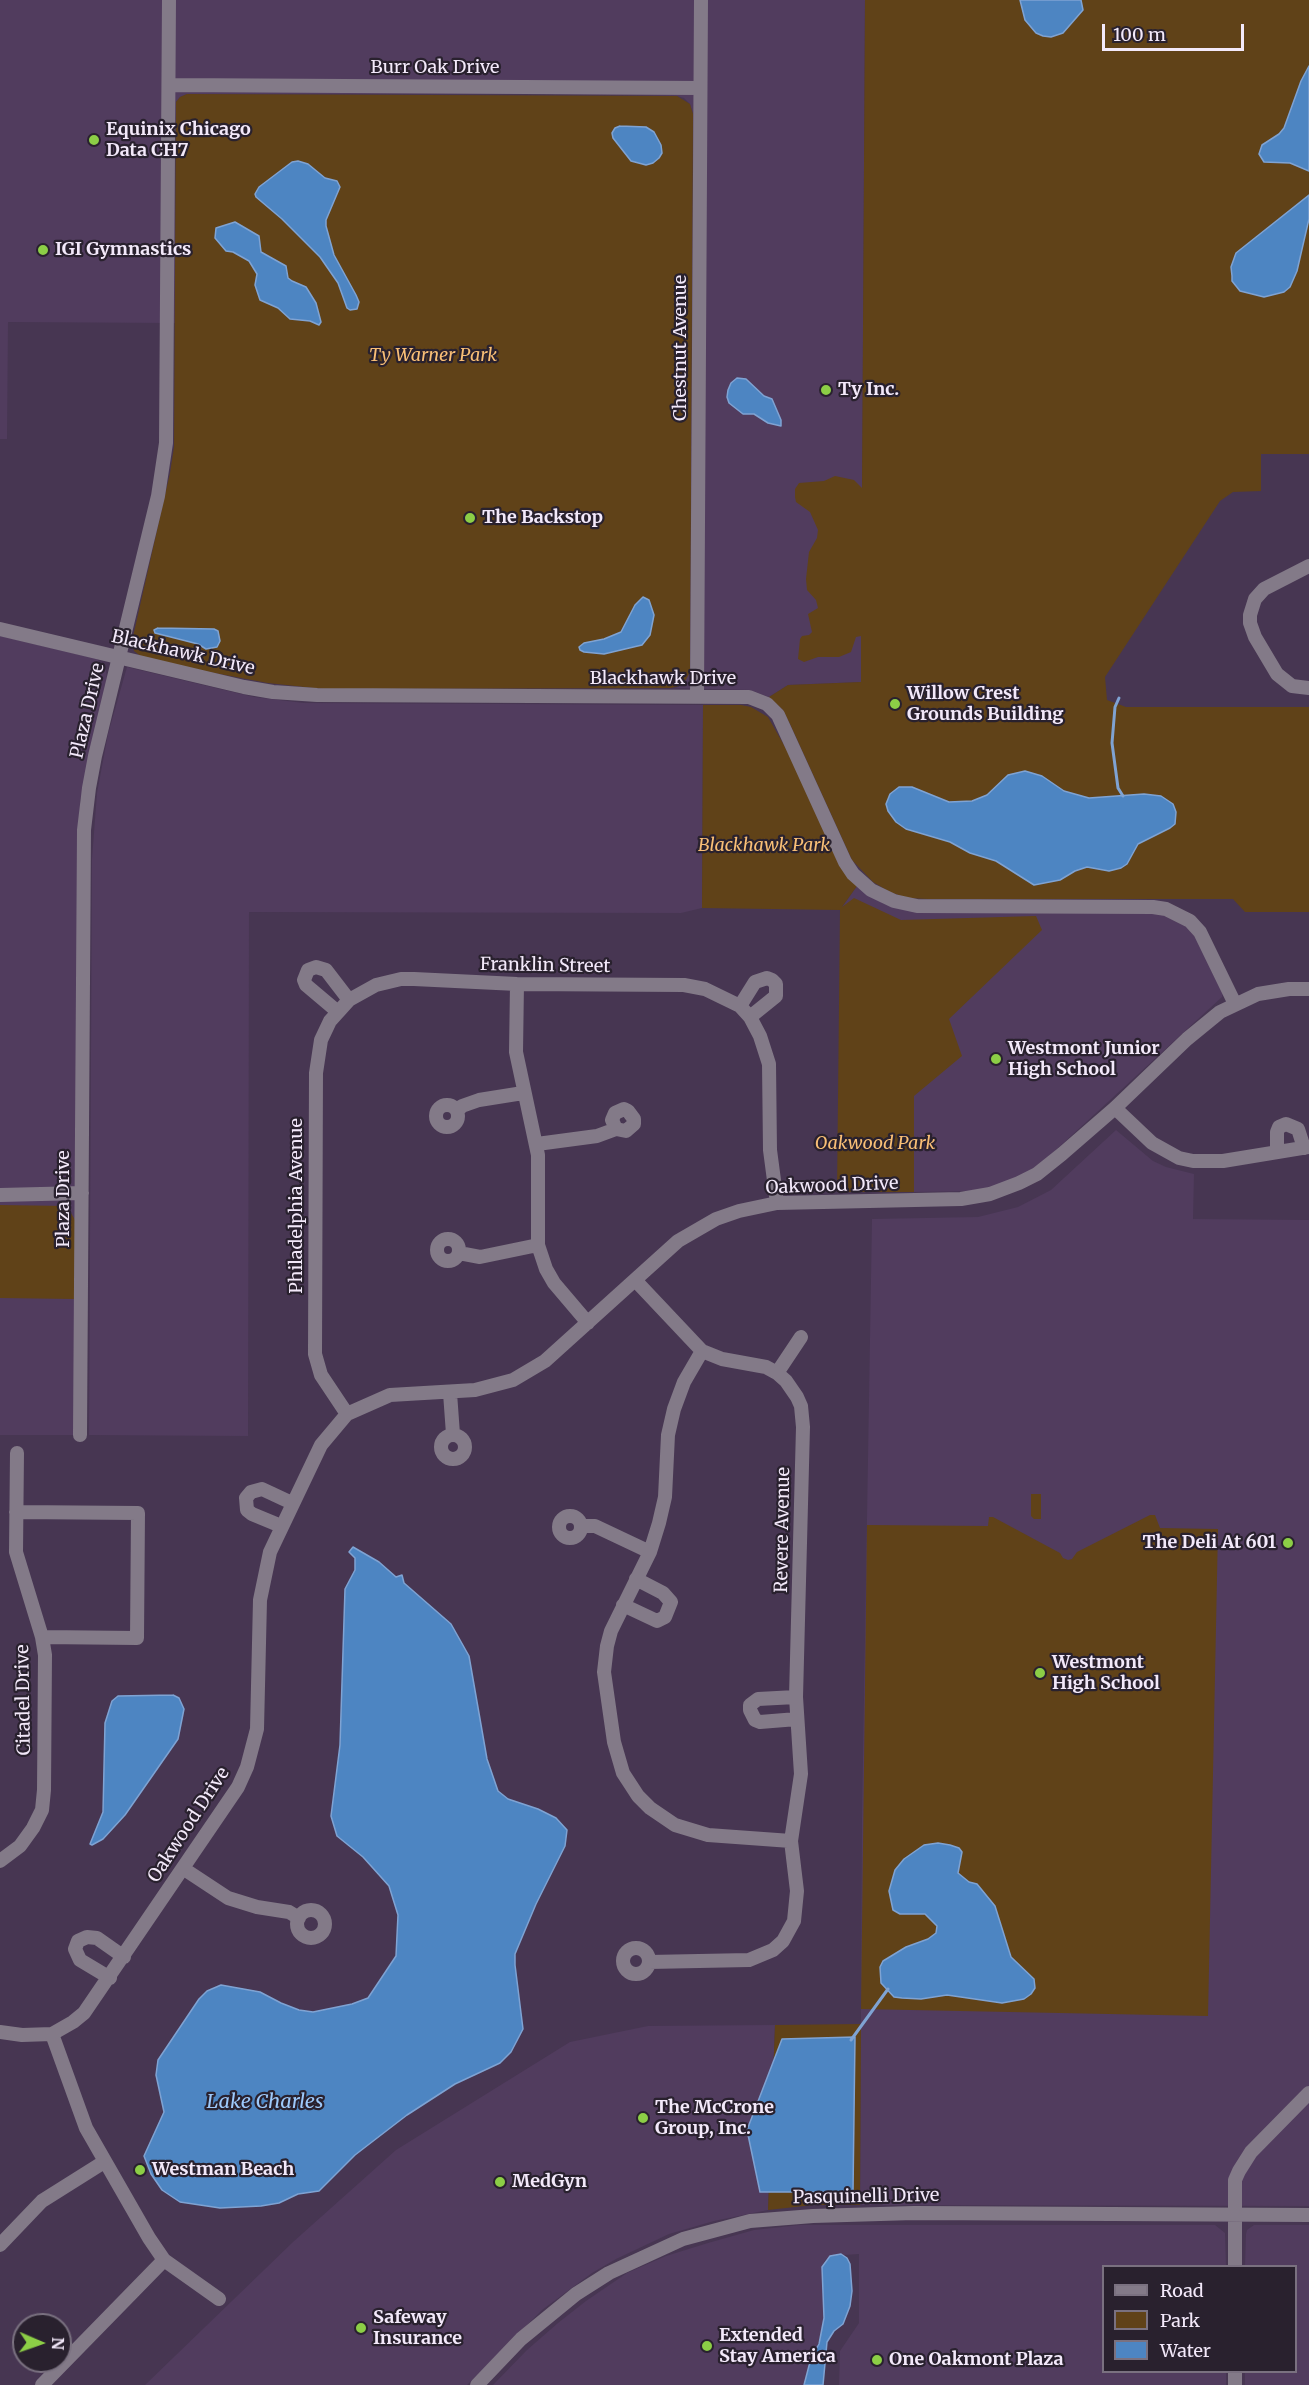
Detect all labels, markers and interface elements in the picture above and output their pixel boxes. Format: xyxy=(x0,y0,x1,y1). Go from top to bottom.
scale bar xyxy=(1105,12,1248,50)
text: 100 m xyxy=(1113,23,1166,46)
street label: Burr Oak Drive xyxy=(371,57,499,79)
place label: Equinix Chicago Data CH7 xyxy=(106,119,251,162)
marker: Equinix Chicago Data CH7 xyxy=(87,133,101,147)
place label: IGI Gymnastics xyxy=(55,239,191,261)
marker: IGI Gymnastics xyxy=(36,243,50,257)
street label: Chestnut Avenue xyxy=(670,275,692,421)
park label: Ty Warner Park xyxy=(369,345,497,367)
place label: Ty Inc. xyxy=(838,379,899,401)
marker: Ty Inc. xyxy=(819,383,833,397)
place label: The Backstop xyxy=(482,507,603,529)
marker: The Backstop xyxy=(463,511,477,525)
street label: Blackhawk Drive xyxy=(109,626,257,680)
street label: Plaza Drive xyxy=(67,661,109,761)
street label: Blackhawk Drive xyxy=(590,668,736,690)
place label: Willow Crest Grounds Building xyxy=(907,683,1064,726)
marker: Willow Crest Grounds Building xyxy=(888,697,902,711)
park label: Blackhawk Park xyxy=(698,835,830,857)
street label: Franklin Street xyxy=(480,954,610,978)
place label: Westmont Junior High School xyxy=(1008,1038,1160,1080)
marker: Westmont Junior High School xyxy=(989,1052,1003,1066)
street label: Philadelphia Avenue xyxy=(286,1118,308,1294)
park label: Oakwood Park xyxy=(815,1133,935,1155)
street label: Plaza Drive xyxy=(53,1150,75,1248)
street label: Oakwood Drive xyxy=(765,1173,899,1199)
street label: Revere Avenue xyxy=(771,1467,795,1593)
place label: The Deli At 601 xyxy=(1143,1532,1276,1554)
marker: The Deli At 601 xyxy=(1281,1536,1295,1550)
street label: Citadel Drive xyxy=(12,1644,36,1756)
place label: Westmont High School xyxy=(1052,1652,1160,1694)
marker: Westmont High School xyxy=(1033,1666,1047,1680)
street label: Oakwood Drive xyxy=(144,1763,234,1887)
water label: Lake Charles xyxy=(207,2090,323,2114)
place label: The McCrone Group, Inc. xyxy=(655,2097,774,2140)
marker: The McCrone Group, Inc. xyxy=(636,2111,650,2125)
place label: Westman Beach xyxy=(152,2159,294,2181)
marker: Westman Beach xyxy=(133,2163,147,2177)
place label: MedGyn xyxy=(512,2171,587,2193)
marker: MedGyn xyxy=(493,2175,507,2189)
street label: Pasquinelli Drive xyxy=(792,2185,940,2209)
legend xyxy=(1102,2265,1297,2373)
text: Road xyxy=(1160,2279,1204,2302)
place label: Safeway Insurance xyxy=(373,2307,462,2350)
text: Park xyxy=(1160,2309,1200,2332)
north arrow xyxy=(12,2313,72,2373)
marker: Safeway Insurance xyxy=(354,2321,368,2335)
place label: Extended Stay America xyxy=(719,2325,836,2368)
text: N xyxy=(48,2337,68,2350)
marker: Extended Stay America xyxy=(700,2339,714,2353)
text: Water xyxy=(1160,2339,1211,2362)
place label: One Oakmont Plaza xyxy=(889,2349,1064,2371)
marker: One Oakmont Plaza xyxy=(870,2353,884,2367)

